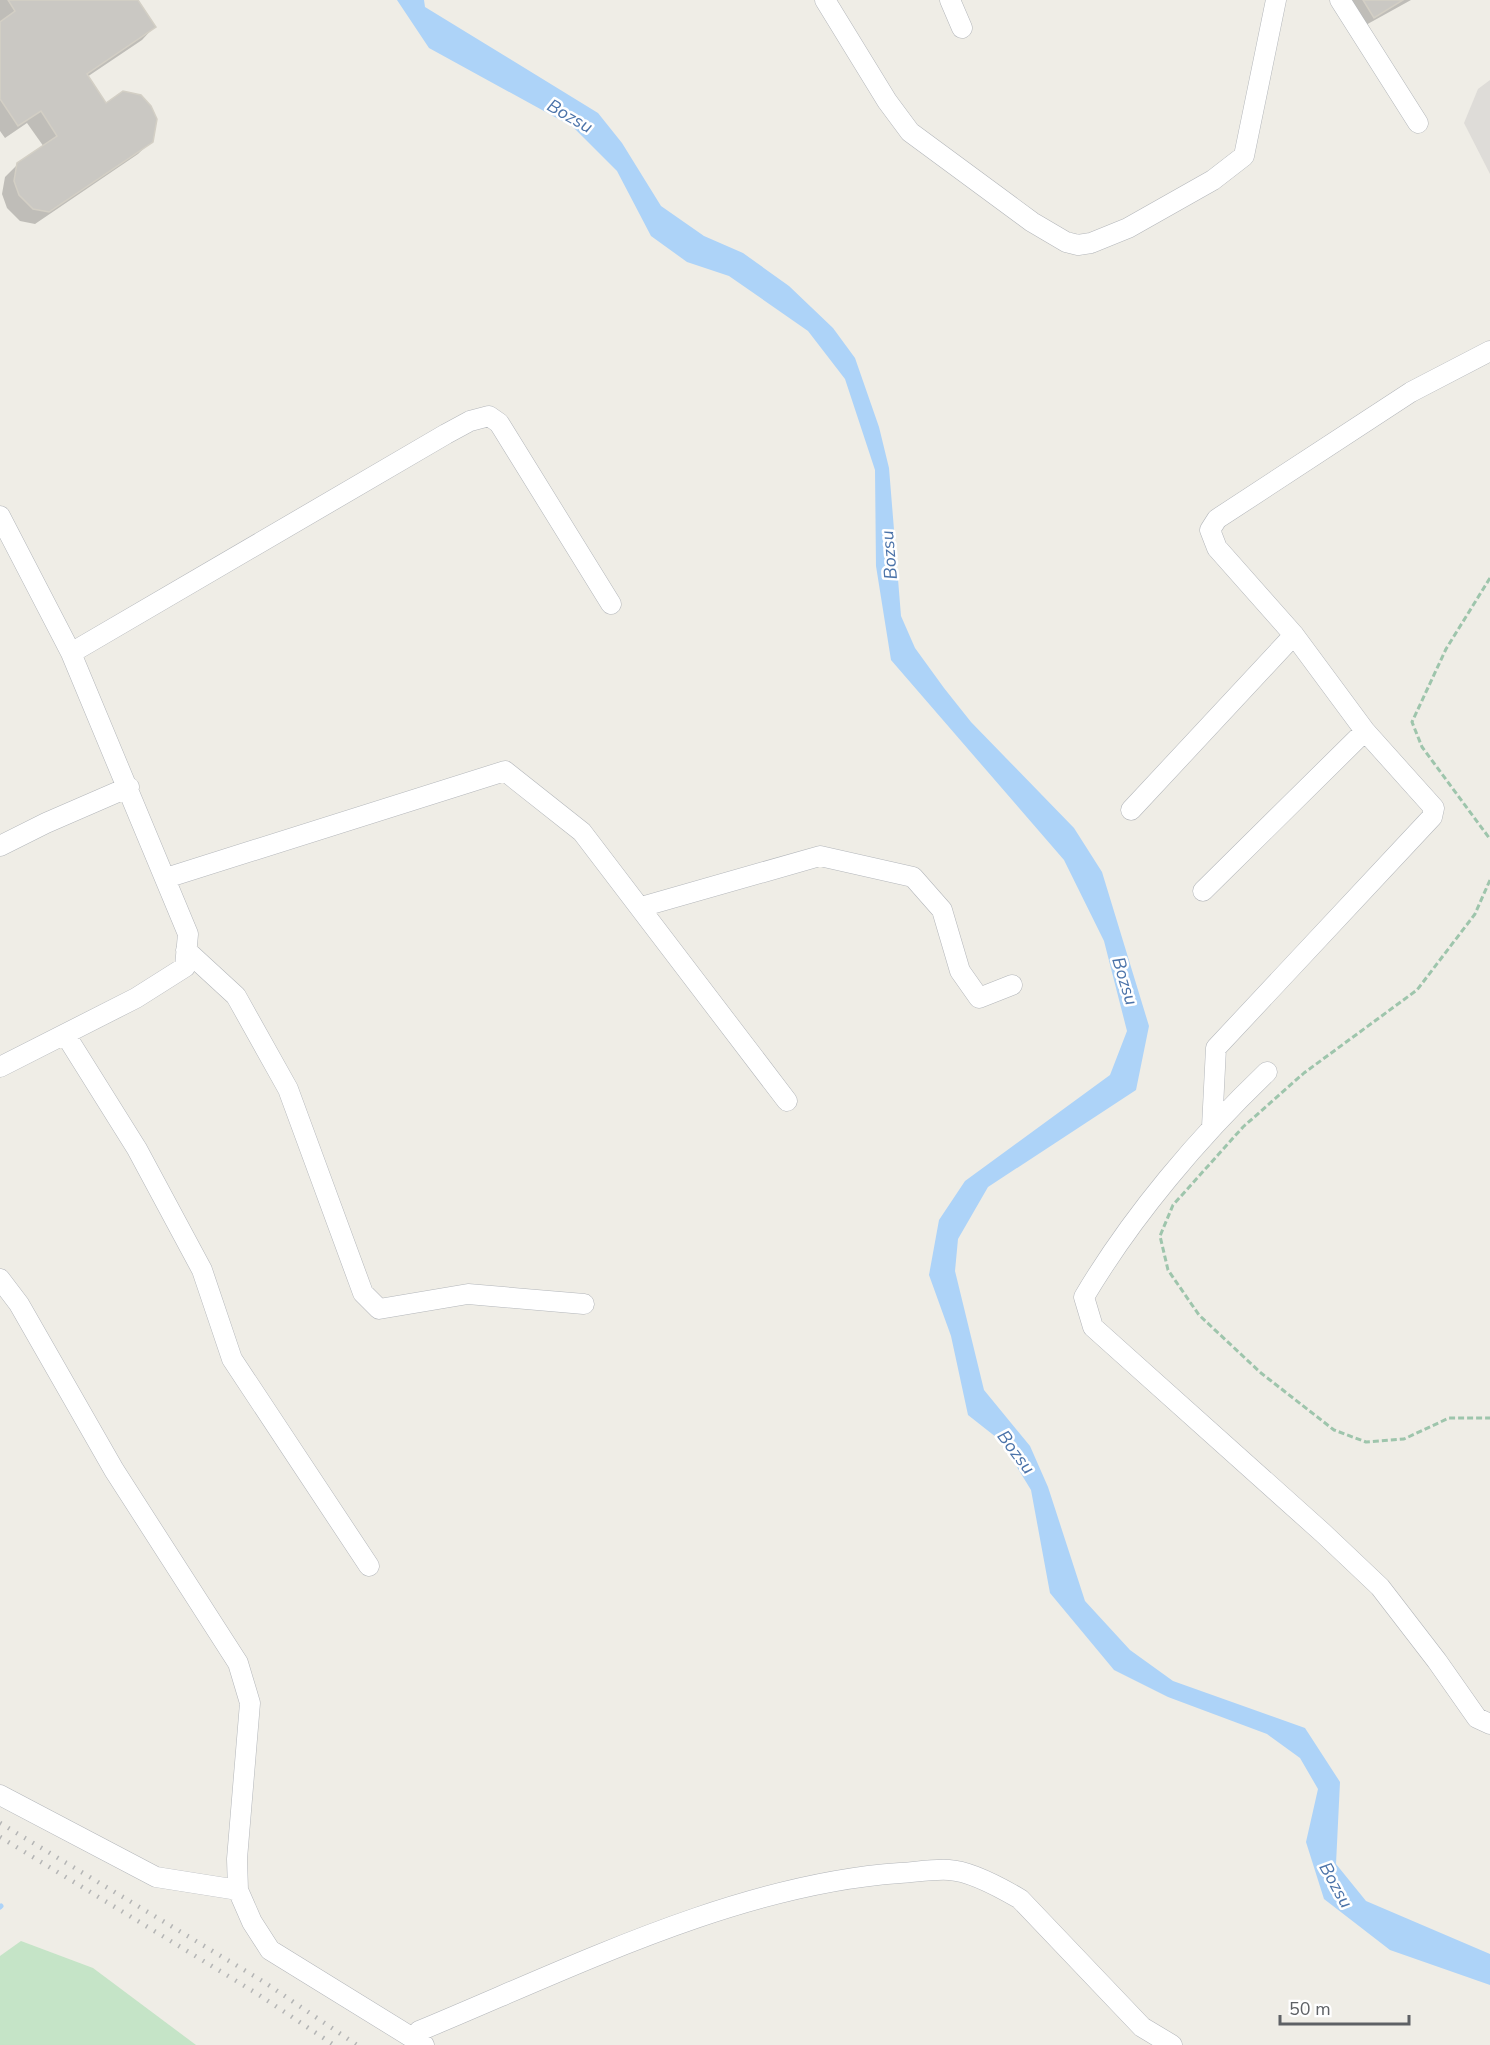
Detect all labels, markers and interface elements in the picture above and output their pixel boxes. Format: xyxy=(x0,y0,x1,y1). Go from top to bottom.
water label: Bozsu xyxy=(543,93,597,139)
water label: Bozsu xyxy=(875,530,903,580)
water label: Bozsu xyxy=(1106,954,1144,1008)
water label: Bozsu xyxy=(992,1425,1040,1479)
water label: Bozsu xyxy=(1314,1858,1358,1912)
scale bar xyxy=(1280,1988,1409,2026)
text: 50 m xyxy=(1289,1997,1331,2021)

